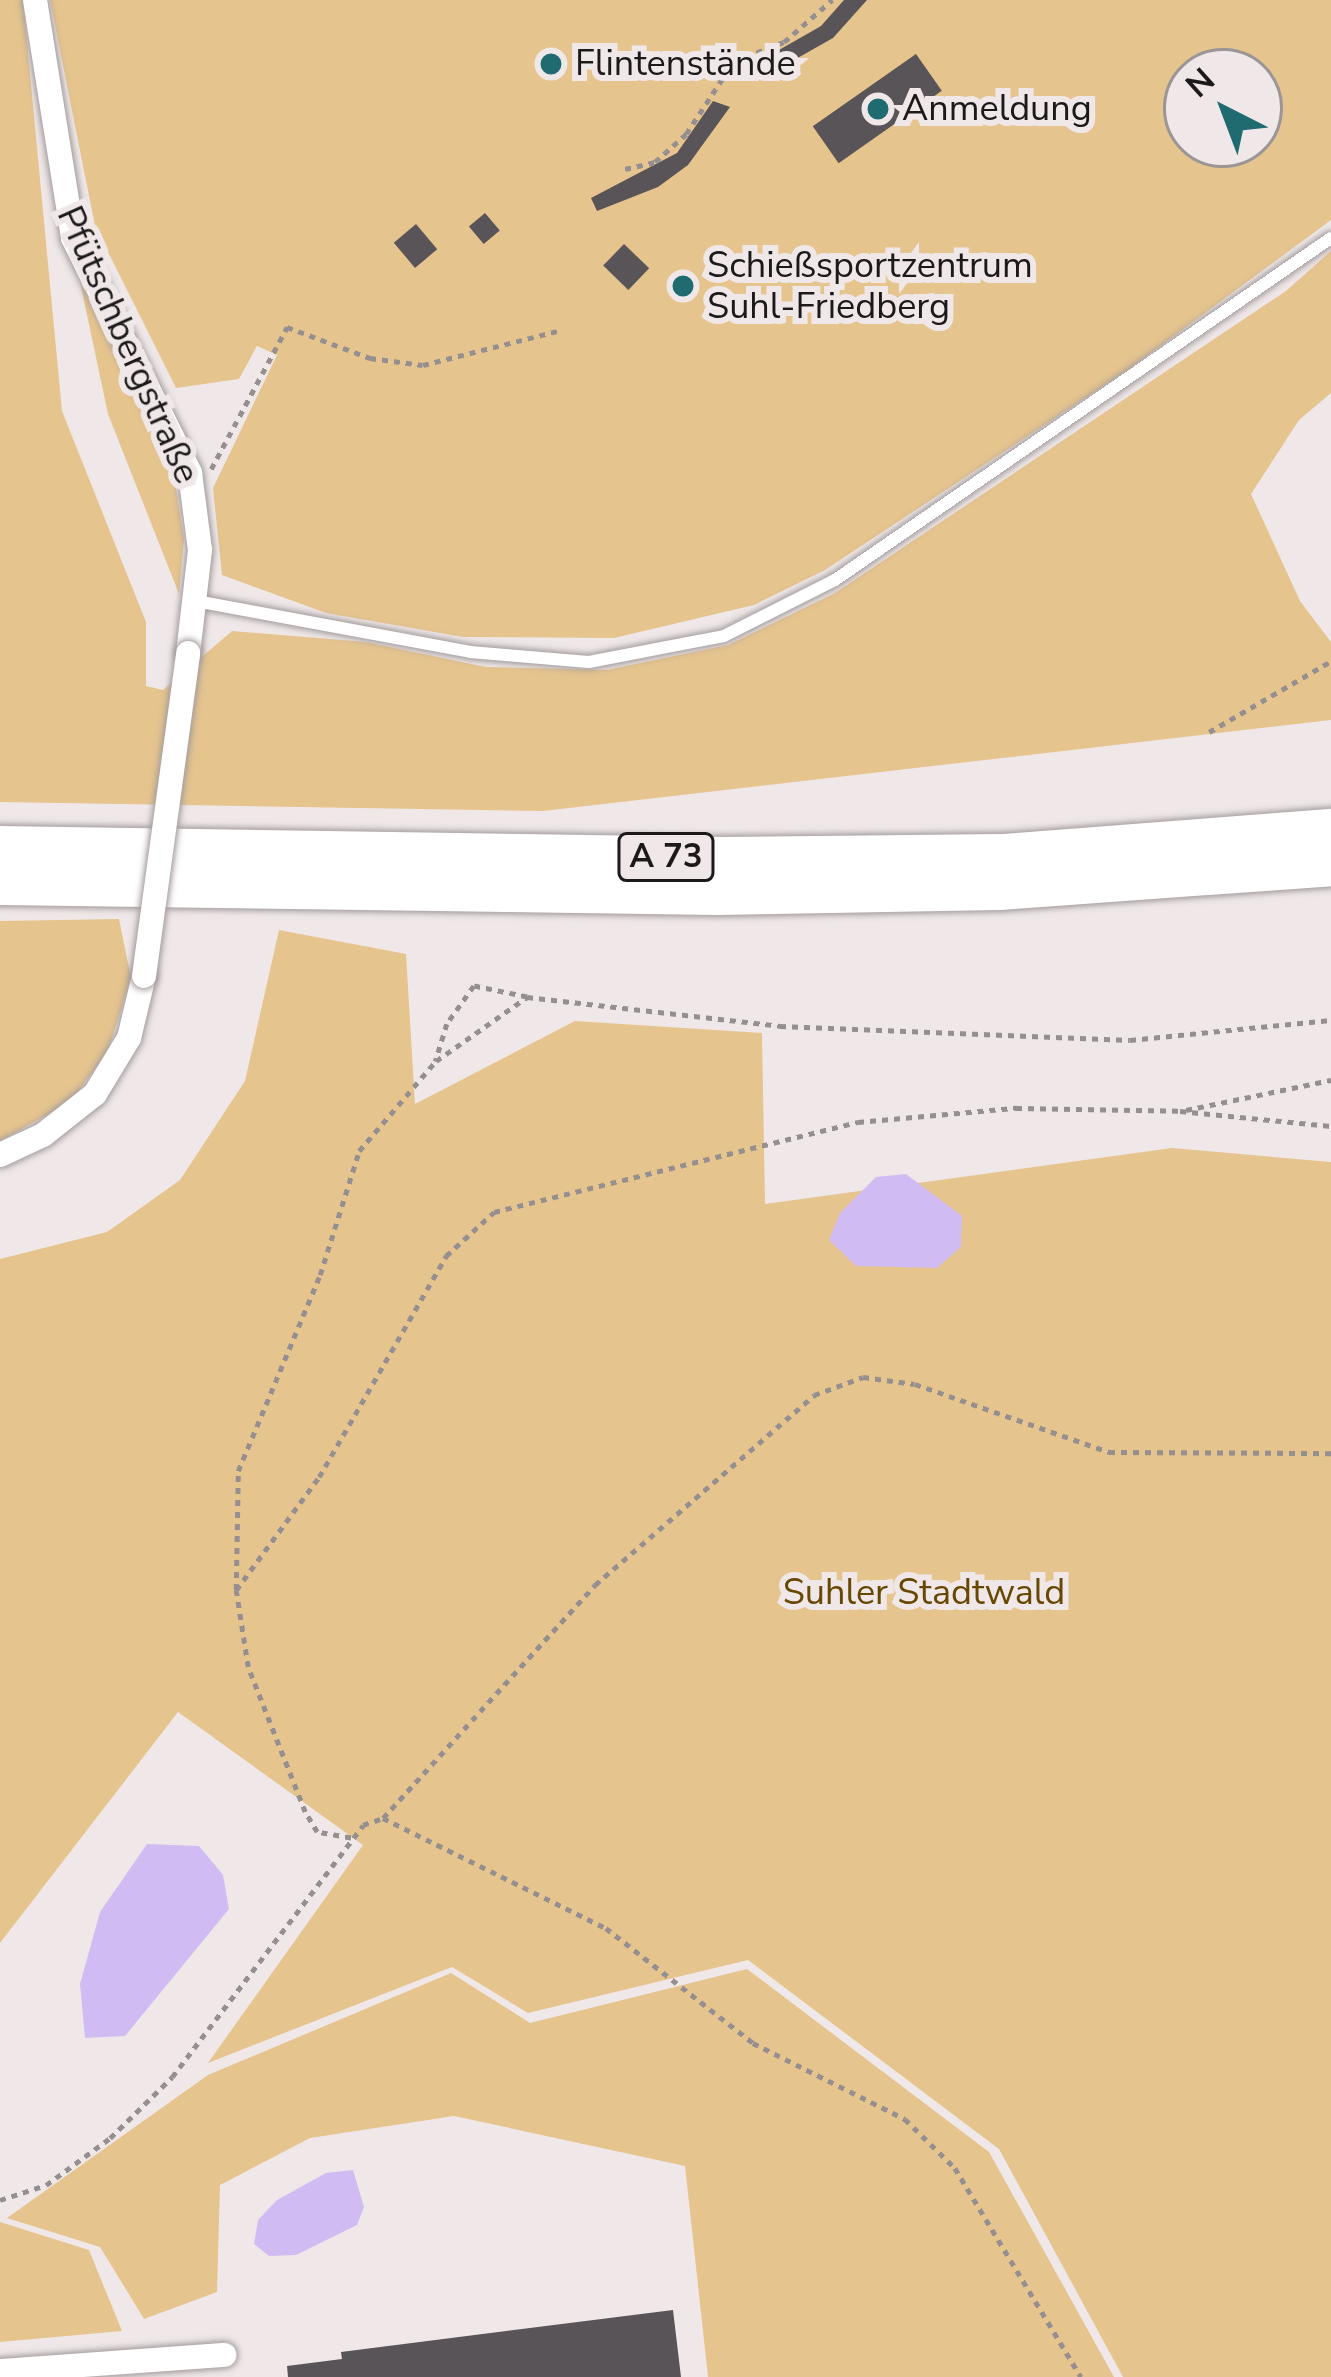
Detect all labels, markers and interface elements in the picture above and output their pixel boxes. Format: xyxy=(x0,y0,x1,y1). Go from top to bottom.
place label: Flintenstände xyxy=(575,42,796,86)
north arrow xyxy=(1163,48,1283,168)
marker: Flintenstände xyxy=(538,51,564,77)
text: N xyxy=(1176,58,1225,108)
place label: Anmeldung xyxy=(902,87,1092,131)
marker: Anmeldung xyxy=(865,96,891,122)
street label: Pfütschbergstraße xyxy=(48,200,208,490)
place label: Schießsportzentrum Suhl-Friedberg xyxy=(707,243,1033,328)
marker: Schießsportzentrum Suhl-Friedberg xyxy=(670,273,696,299)
road number: A 73 xyxy=(615,830,717,884)
park label: Suhler Stadtwald xyxy=(783,1571,1065,1615)

